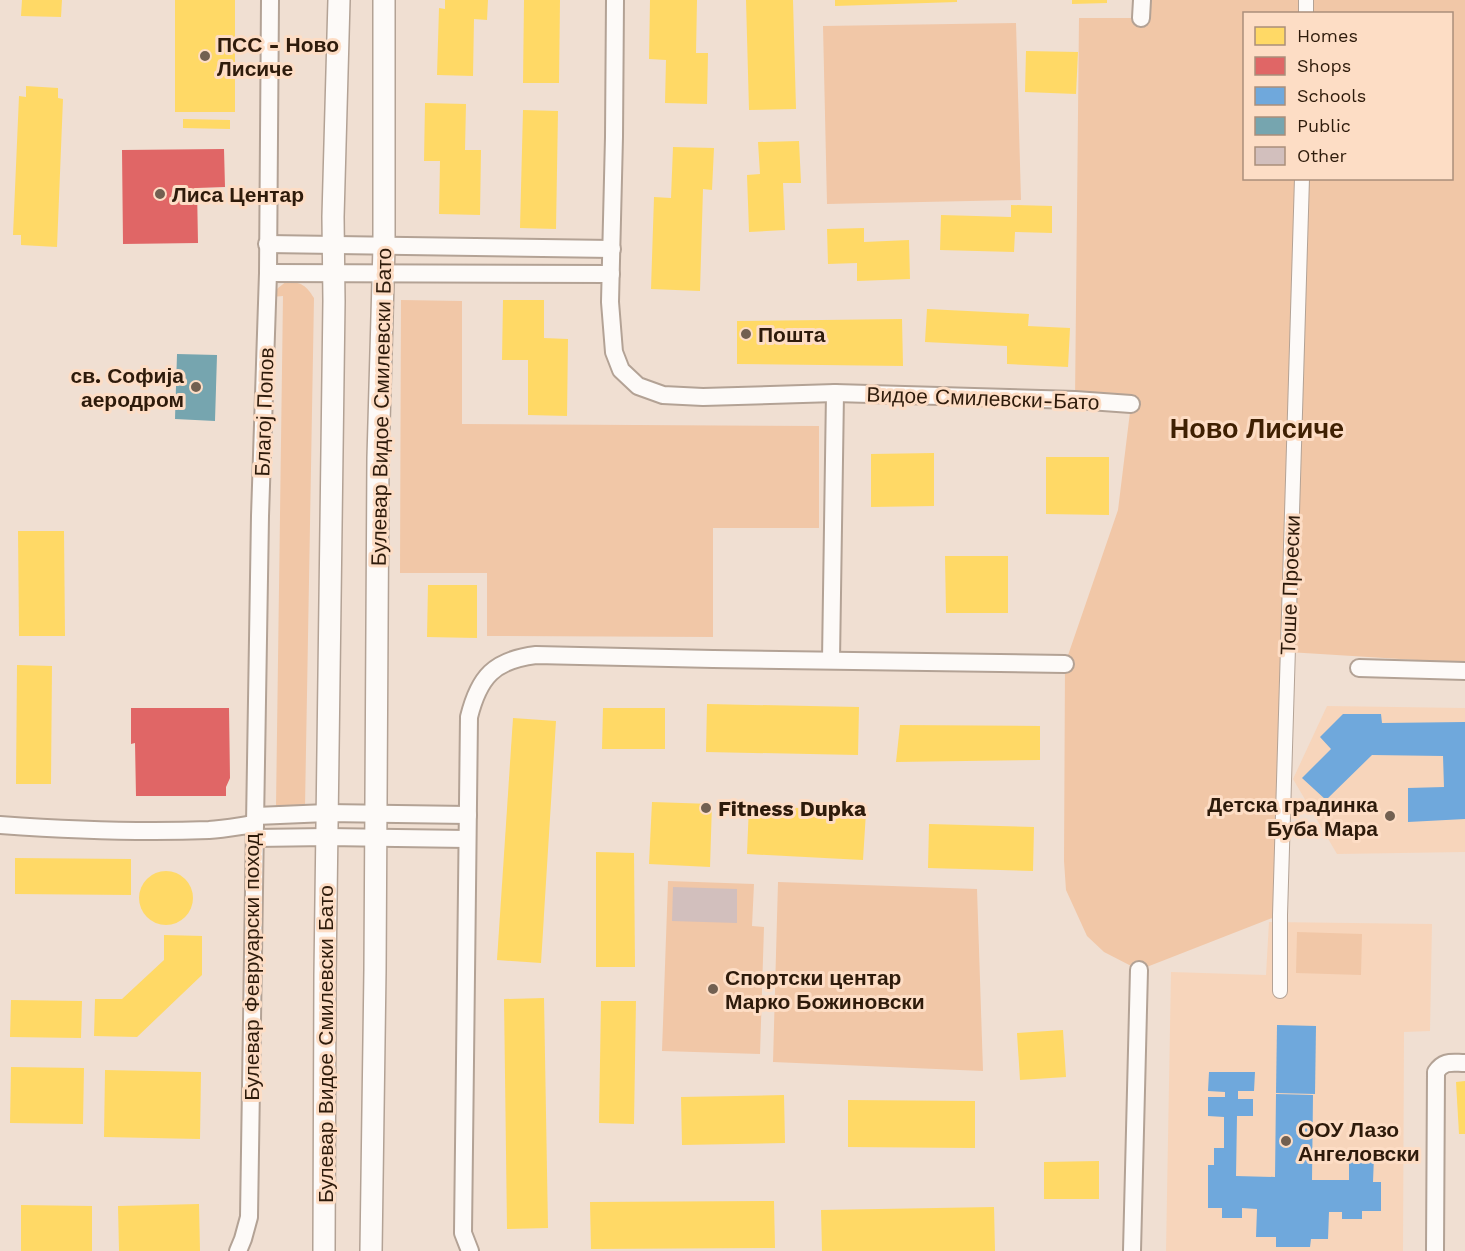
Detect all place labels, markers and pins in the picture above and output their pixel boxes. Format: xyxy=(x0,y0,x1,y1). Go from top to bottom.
place label: ПСС - Ново Лисиче xyxy=(217,32,339,81)
marker: ПСС - Ново Лисиче xyxy=(198,49,212,63)
place label: Лиса Центар xyxy=(172,182,304,207)
marker: Лиса Центар xyxy=(153,187,167,201)
place label: Пошта xyxy=(758,322,826,347)
marker: Пошта xyxy=(739,327,753,341)
place label: св. Софија аеродром xyxy=(71,363,184,412)
marker: св. Софија аеродром xyxy=(189,380,203,394)
place label: Детска градинка Буба Мара xyxy=(1207,792,1378,841)
place label: Fitness Dupka xyxy=(718,796,867,821)
marker: Fitness Dupka xyxy=(699,801,713,815)
marker: Детска градинка Буба Мара xyxy=(1383,809,1397,823)
place label: Спортски центар Марко Божиновски xyxy=(725,965,925,1014)
marker: Спортски центар Марко Божиновски xyxy=(706,982,720,996)
place label: ООУ Лазо Ангеловски xyxy=(1298,1117,1420,1166)
marker: ООУ Лазо Ангеловски xyxy=(1279,1134,1293,1148)

